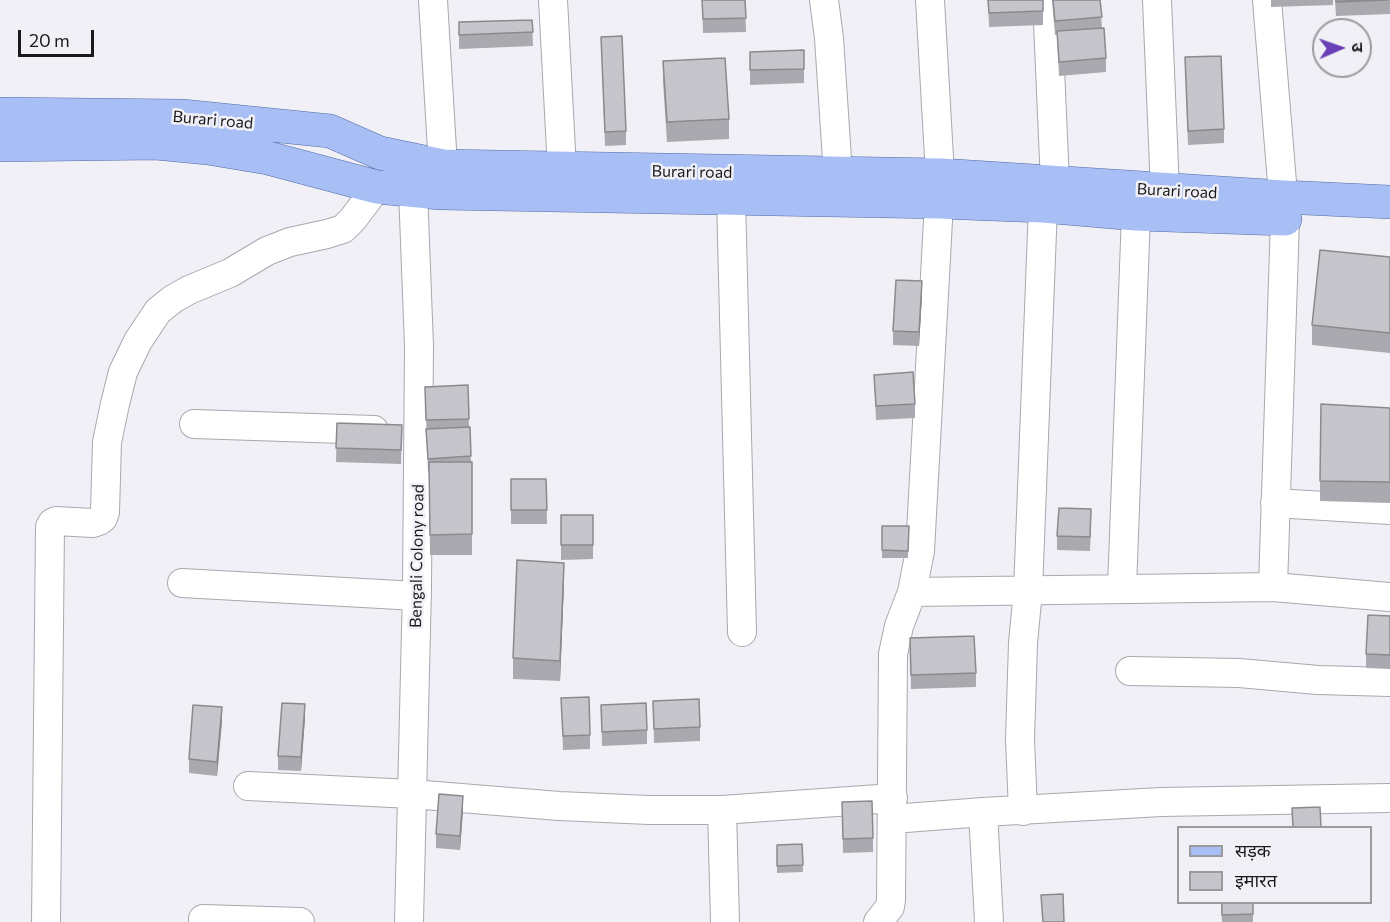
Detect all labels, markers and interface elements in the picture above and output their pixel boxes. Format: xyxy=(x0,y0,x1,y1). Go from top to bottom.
scale bar xyxy=(21,18,98,56)
north arrow xyxy=(1312,18,1372,78)
text: 20 m xyxy=(29,29,70,51)
text: उ xyxy=(1349,42,1368,52)
street label: Burari road xyxy=(172,107,254,133)
street label: Burari road xyxy=(651,162,733,182)
street label: Burari road xyxy=(1136,179,1218,203)
street label: Bengali Colony road xyxy=(406,484,428,628)
legend xyxy=(1177,826,1372,904)
text: सड़क xyxy=(1235,839,1271,861)
text: इमारत xyxy=(1235,869,1277,891)

